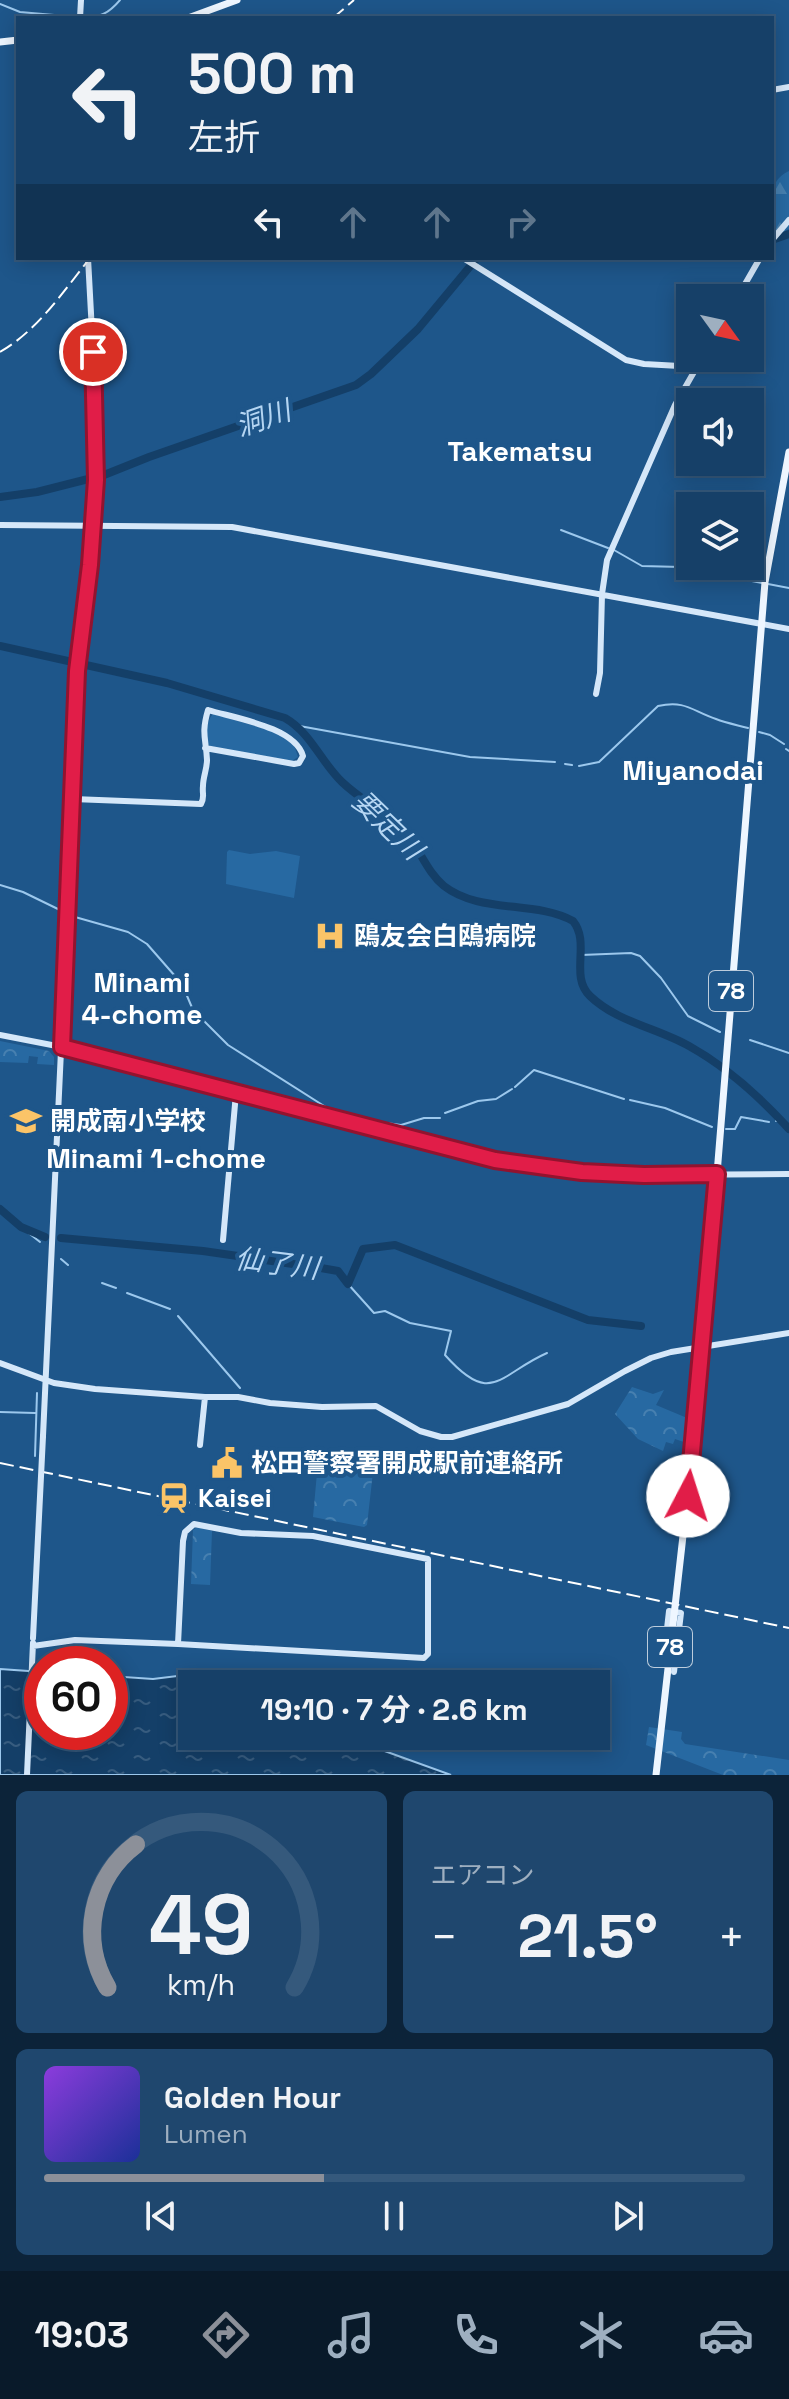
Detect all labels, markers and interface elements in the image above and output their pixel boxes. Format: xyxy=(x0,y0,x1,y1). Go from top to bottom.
text: 500 m xyxy=(188,38,356,109)
icon: left xyxy=(56,48,160,152)
text: 左折 xyxy=(188,115,260,161)
icon: left xyxy=(247,200,291,244)
icon: ahead xyxy=(331,200,375,244)
icon: ahead xyxy=(415,200,459,244)
icon: right xyxy=(499,200,543,244)
north arrow xyxy=(676,284,764,372)
map controls xyxy=(676,284,764,580)
pin xyxy=(59,318,127,386)
icon: arrive xyxy=(71,330,115,374)
button: sound xyxy=(676,388,764,476)
water label: 洞川 xyxy=(231,391,298,444)
district label: Takematsu xyxy=(447,433,593,469)
button: layers xyxy=(676,492,764,580)
district label: Miyanodai xyxy=(622,752,764,788)
water label: 要定川 xyxy=(345,783,433,869)
hospital icon: 鴎友会白鴎病院 xyxy=(313,919,347,953)
place label: 鴎友会白鴎病院 xyxy=(354,919,536,953)
district label: Minami 4-chome xyxy=(82,964,202,1032)
road number: 78 xyxy=(709,971,753,1011)
school or university icon: 開成南小学校 xyxy=(9,1104,43,1138)
place label: 開成南小学校 xyxy=(50,1104,206,1138)
district label: Minami 1-chome xyxy=(46,1140,266,1176)
water label: 仙了川 xyxy=(233,1240,324,1286)
public building icon: 松田警察署開成駅前連絡所 xyxy=(210,1446,244,1480)
place label: 松田警察署開成駅前連絡所 xyxy=(251,1446,563,1480)
position arrow xyxy=(646,1454,730,1538)
station icon: Kaisei xyxy=(157,1481,191,1515)
place label: Kaisei xyxy=(198,1481,272,1515)
road number: 78 xyxy=(648,1627,692,1667)
speed limit sign: 60 xyxy=(24,1646,128,1750)
text: 19:10 · 7 分 · 2.6 km xyxy=(261,1690,528,1729)
text: エアコン xyxy=(431,1858,535,1892)
text: 49 xyxy=(149,1872,253,1978)
text: 21.5° xyxy=(518,1898,658,1975)
text: − xyxy=(431,1909,458,1965)
text: + xyxy=(718,1909,745,1965)
text: km/h xyxy=(167,1967,235,2003)
text: Golden Hour xyxy=(164,2078,341,2117)
text: Lumen xyxy=(164,2117,248,2151)
icon: previous xyxy=(139,2194,183,2238)
icon: pause xyxy=(372,2194,416,2238)
icon: next xyxy=(606,2194,650,2238)
icon: directions xyxy=(198,2307,254,2363)
icon: music xyxy=(323,2307,379,2363)
icon: phone xyxy=(448,2307,504,2363)
icon: climate xyxy=(573,2307,629,2363)
icon: car xyxy=(698,2307,754,2363)
text: 19:03 xyxy=(35,2312,129,2358)

